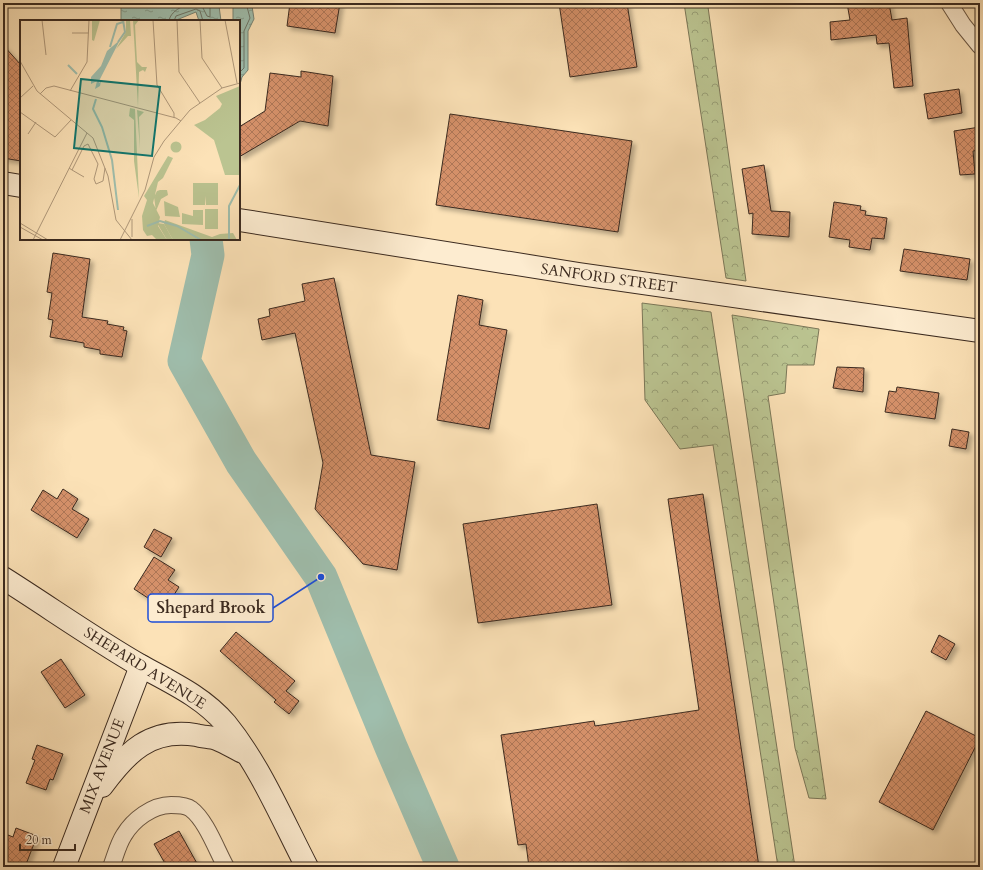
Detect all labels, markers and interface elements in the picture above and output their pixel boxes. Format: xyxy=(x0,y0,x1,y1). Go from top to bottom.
inset map xyxy=(20,20,240,240)
street label: SANFORD STREET xyxy=(540,259,678,297)
callout: Shepard Brook xyxy=(148,594,273,622)
text: Shepard Brook xyxy=(156,597,266,619)
street label: SHEPARD AVENUE xyxy=(80,622,210,714)
street label: MIX AVENUE xyxy=(75,716,129,816)
scale bar xyxy=(20,826,75,852)
text: 20 m xyxy=(26,832,53,848)

